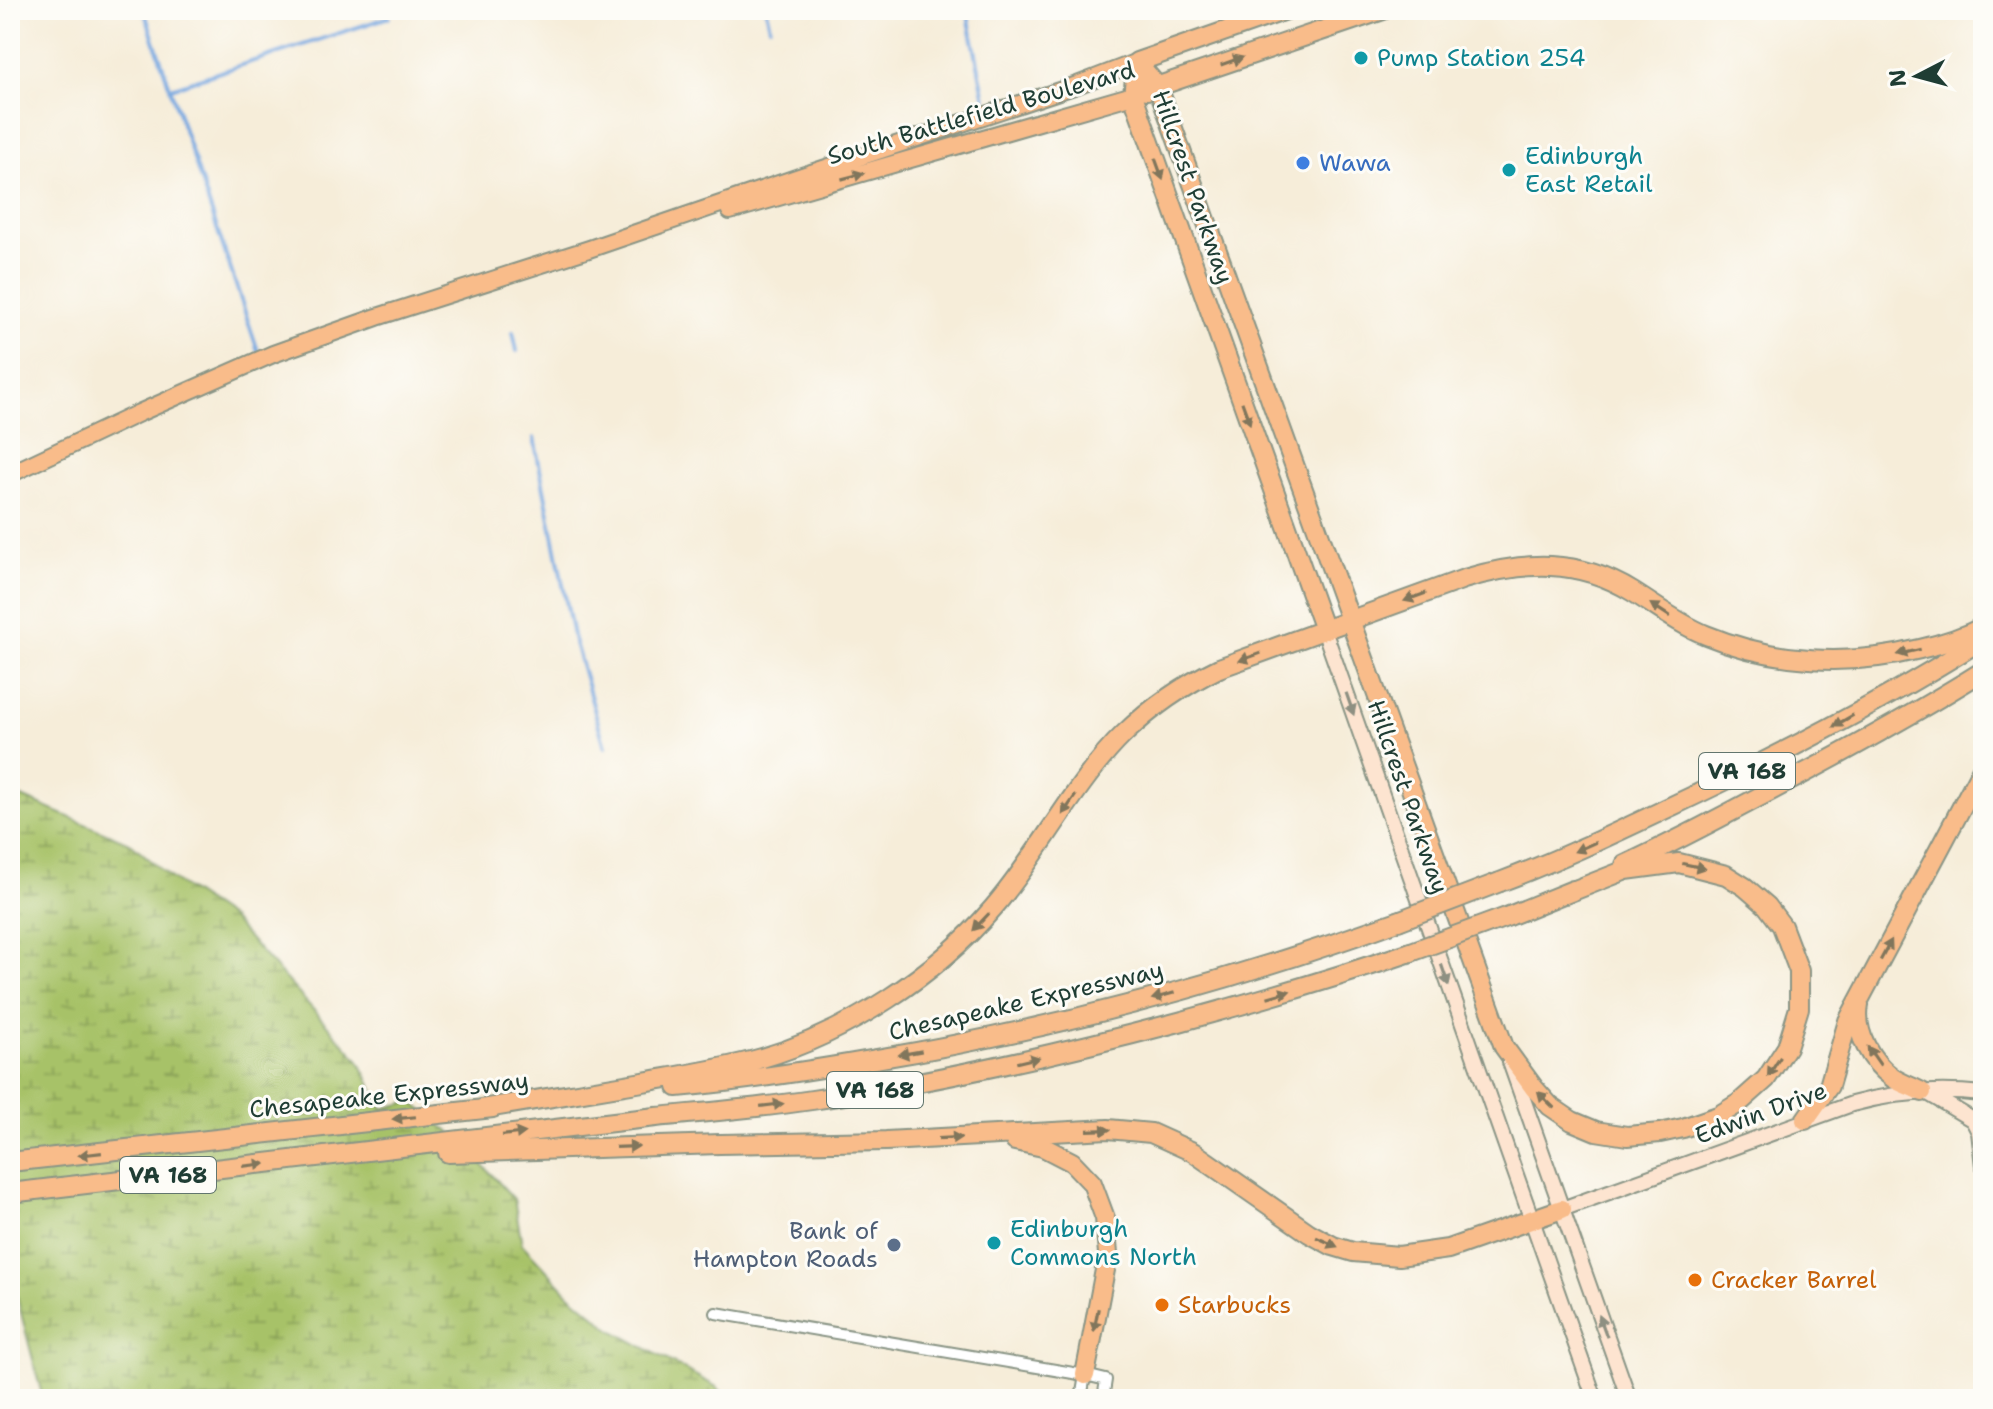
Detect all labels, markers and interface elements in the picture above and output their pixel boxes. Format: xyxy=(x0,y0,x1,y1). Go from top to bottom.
north arrow xyxy=(1877,36,1957,116)
place label: Pump Station 254 xyxy=(1377,42,1585,74)
marker: Pump Station 254 xyxy=(1352,49,1370,67)
street label: South Battlefield Boulevard xyxy=(824,54,1138,172)
one-way arrow xyxy=(1220,55,1244,67)
text: N xyxy=(1882,68,1913,88)
street label: Hillcrest Parkway xyxy=(1145,86,1241,288)
place label: Edinburgh East Retail xyxy=(1525,140,1653,200)
place label: Wawa xyxy=(1319,147,1391,179)
marker: Wawa xyxy=(1294,154,1312,172)
one-way arrow xyxy=(1153,157,1166,181)
marker: Edinburgh East Retail xyxy=(1500,161,1518,179)
one-way arrow xyxy=(840,169,865,181)
one-way arrow xyxy=(1241,402,1253,426)
one-way arrow xyxy=(1403,591,1427,604)
one-way arrow xyxy=(1649,603,1671,618)
one-way arrow xyxy=(1897,646,1922,658)
one-way arrow xyxy=(1238,651,1262,663)
one-way arrow xyxy=(1344,692,1356,716)
street label: Hillcrest Parkway xyxy=(1360,696,1456,898)
one-way arrow xyxy=(1832,714,1854,728)
road number: VA 168 xyxy=(1699,753,1795,789)
one-way arrow xyxy=(1062,794,1077,815)
one-way arrow xyxy=(1573,841,1596,854)
one-way arrow xyxy=(1681,860,1706,873)
one-way arrow xyxy=(972,913,990,932)
one-way arrow xyxy=(1879,938,1892,961)
street label: Chesapeake Expressway xyxy=(886,954,1166,1048)
one-way arrow xyxy=(1440,963,1452,987)
one-way arrow xyxy=(1268,987,1292,1000)
one-way arrow xyxy=(1151,990,1175,1003)
one-way arrow xyxy=(1866,1046,1881,1067)
one-way arrow xyxy=(897,1048,922,1060)
one-way arrow xyxy=(1016,1053,1041,1065)
one-way arrow xyxy=(1766,1057,1781,1078)
street label: Chesapeake Expressway xyxy=(248,1064,530,1126)
road number: VA 168 xyxy=(827,1072,923,1108)
street label: Edwin Drive xyxy=(1691,1074,1831,1152)
one-way arrow xyxy=(1537,1091,1555,1110)
one-way arrow xyxy=(760,1098,785,1111)
one-way arrow xyxy=(391,1111,416,1124)
one-way arrow xyxy=(1087,1124,1112,1137)
one-way arrow xyxy=(502,1128,527,1141)
one-way arrow xyxy=(938,1131,963,1144)
one-way arrow xyxy=(615,1141,640,1153)
one-way arrow xyxy=(77,1148,102,1161)
road number: VA 168 xyxy=(120,1157,216,1193)
one-way arrow xyxy=(242,1158,267,1171)
place label: Edinburgh Commons North xyxy=(1010,1213,1197,1273)
place label: Bank of Hampton Roads xyxy=(693,1215,879,1275)
marker: Edinburgh Commons North xyxy=(985,1234,1003,1252)
one-way arrow xyxy=(1315,1235,1339,1249)
marker: Bank of Hampton Roads xyxy=(885,1236,903,1254)
place label: Cracker Barrel xyxy=(1711,1264,1877,1296)
marker: Cracker Barrel xyxy=(1686,1271,1704,1289)
place label: Starbucks xyxy=(1178,1289,1291,1321)
marker: Starbucks xyxy=(1153,1296,1171,1314)
one-way arrow xyxy=(1089,1308,1101,1333)
one-way arrow xyxy=(1597,1313,1609,1337)

